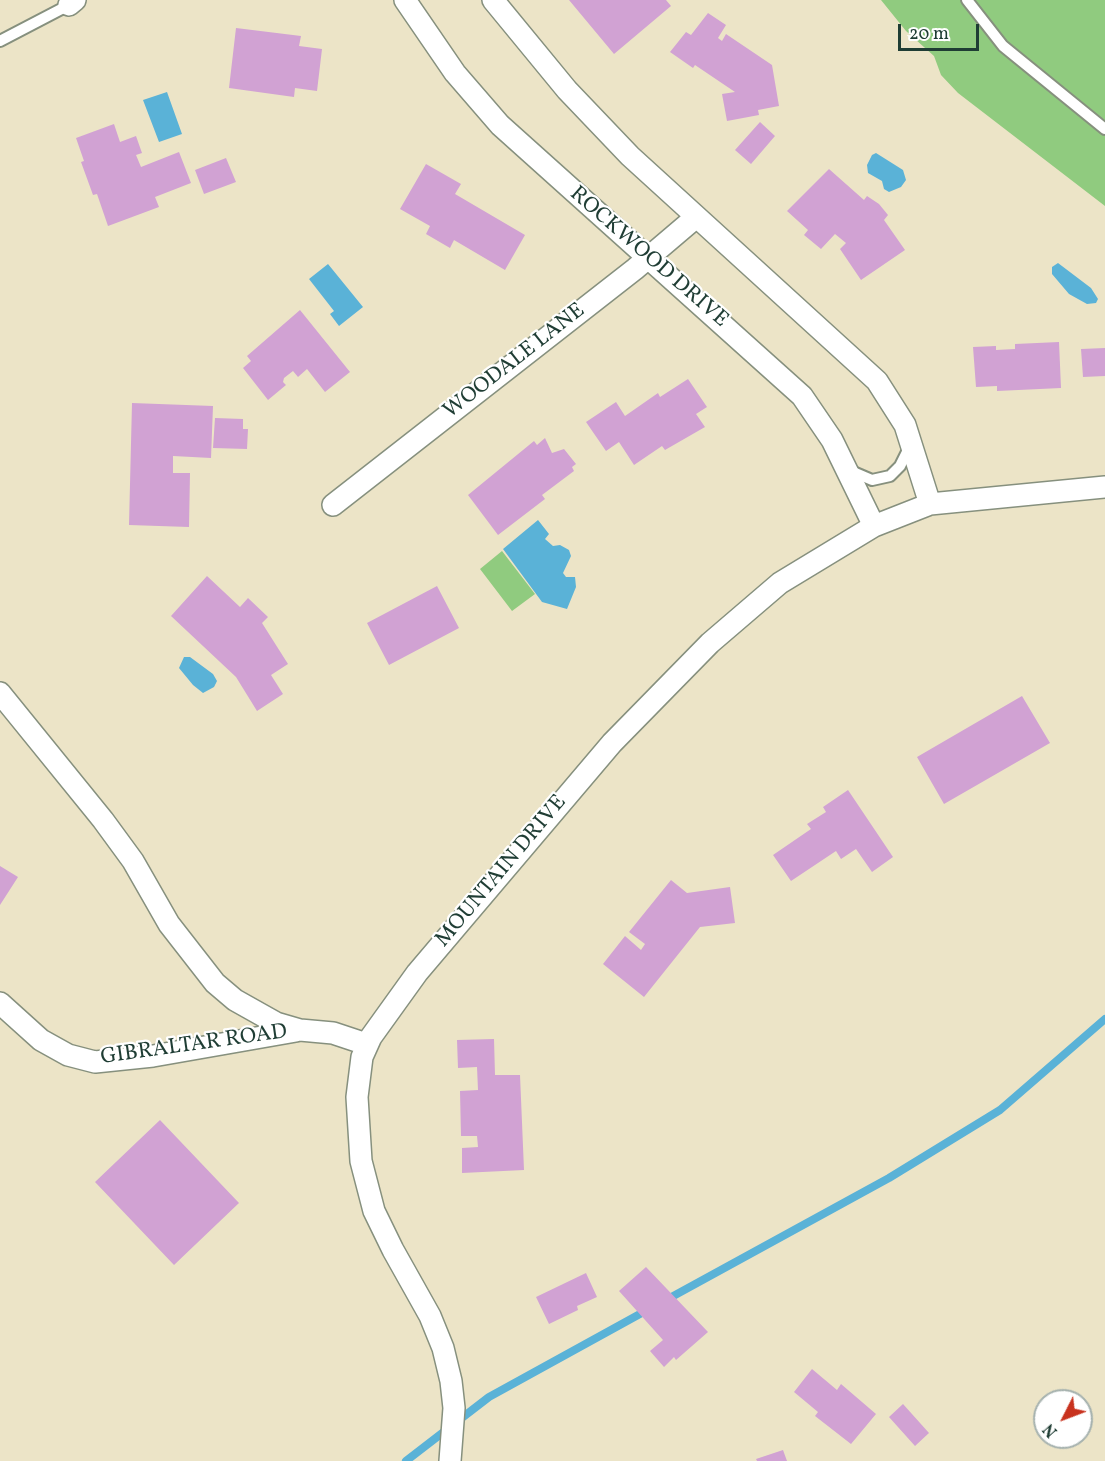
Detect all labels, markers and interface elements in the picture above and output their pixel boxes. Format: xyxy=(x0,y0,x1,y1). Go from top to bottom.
scale bar xyxy=(901,12,982,50)
text: 20 m xyxy=(909,22,949,47)
street label: ROCKWOOD DRIVE xyxy=(563,182,733,334)
street label: WOODALE LANE xyxy=(439,299,591,425)
street label: MOUNTAIN DRIVE xyxy=(431,791,573,953)
street label: GIBRALTAR ROAD xyxy=(99,1020,289,1072)
north arrow xyxy=(1033,1389,1093,1449)
text: N xyxy=(1039,1418,1063,1441)

